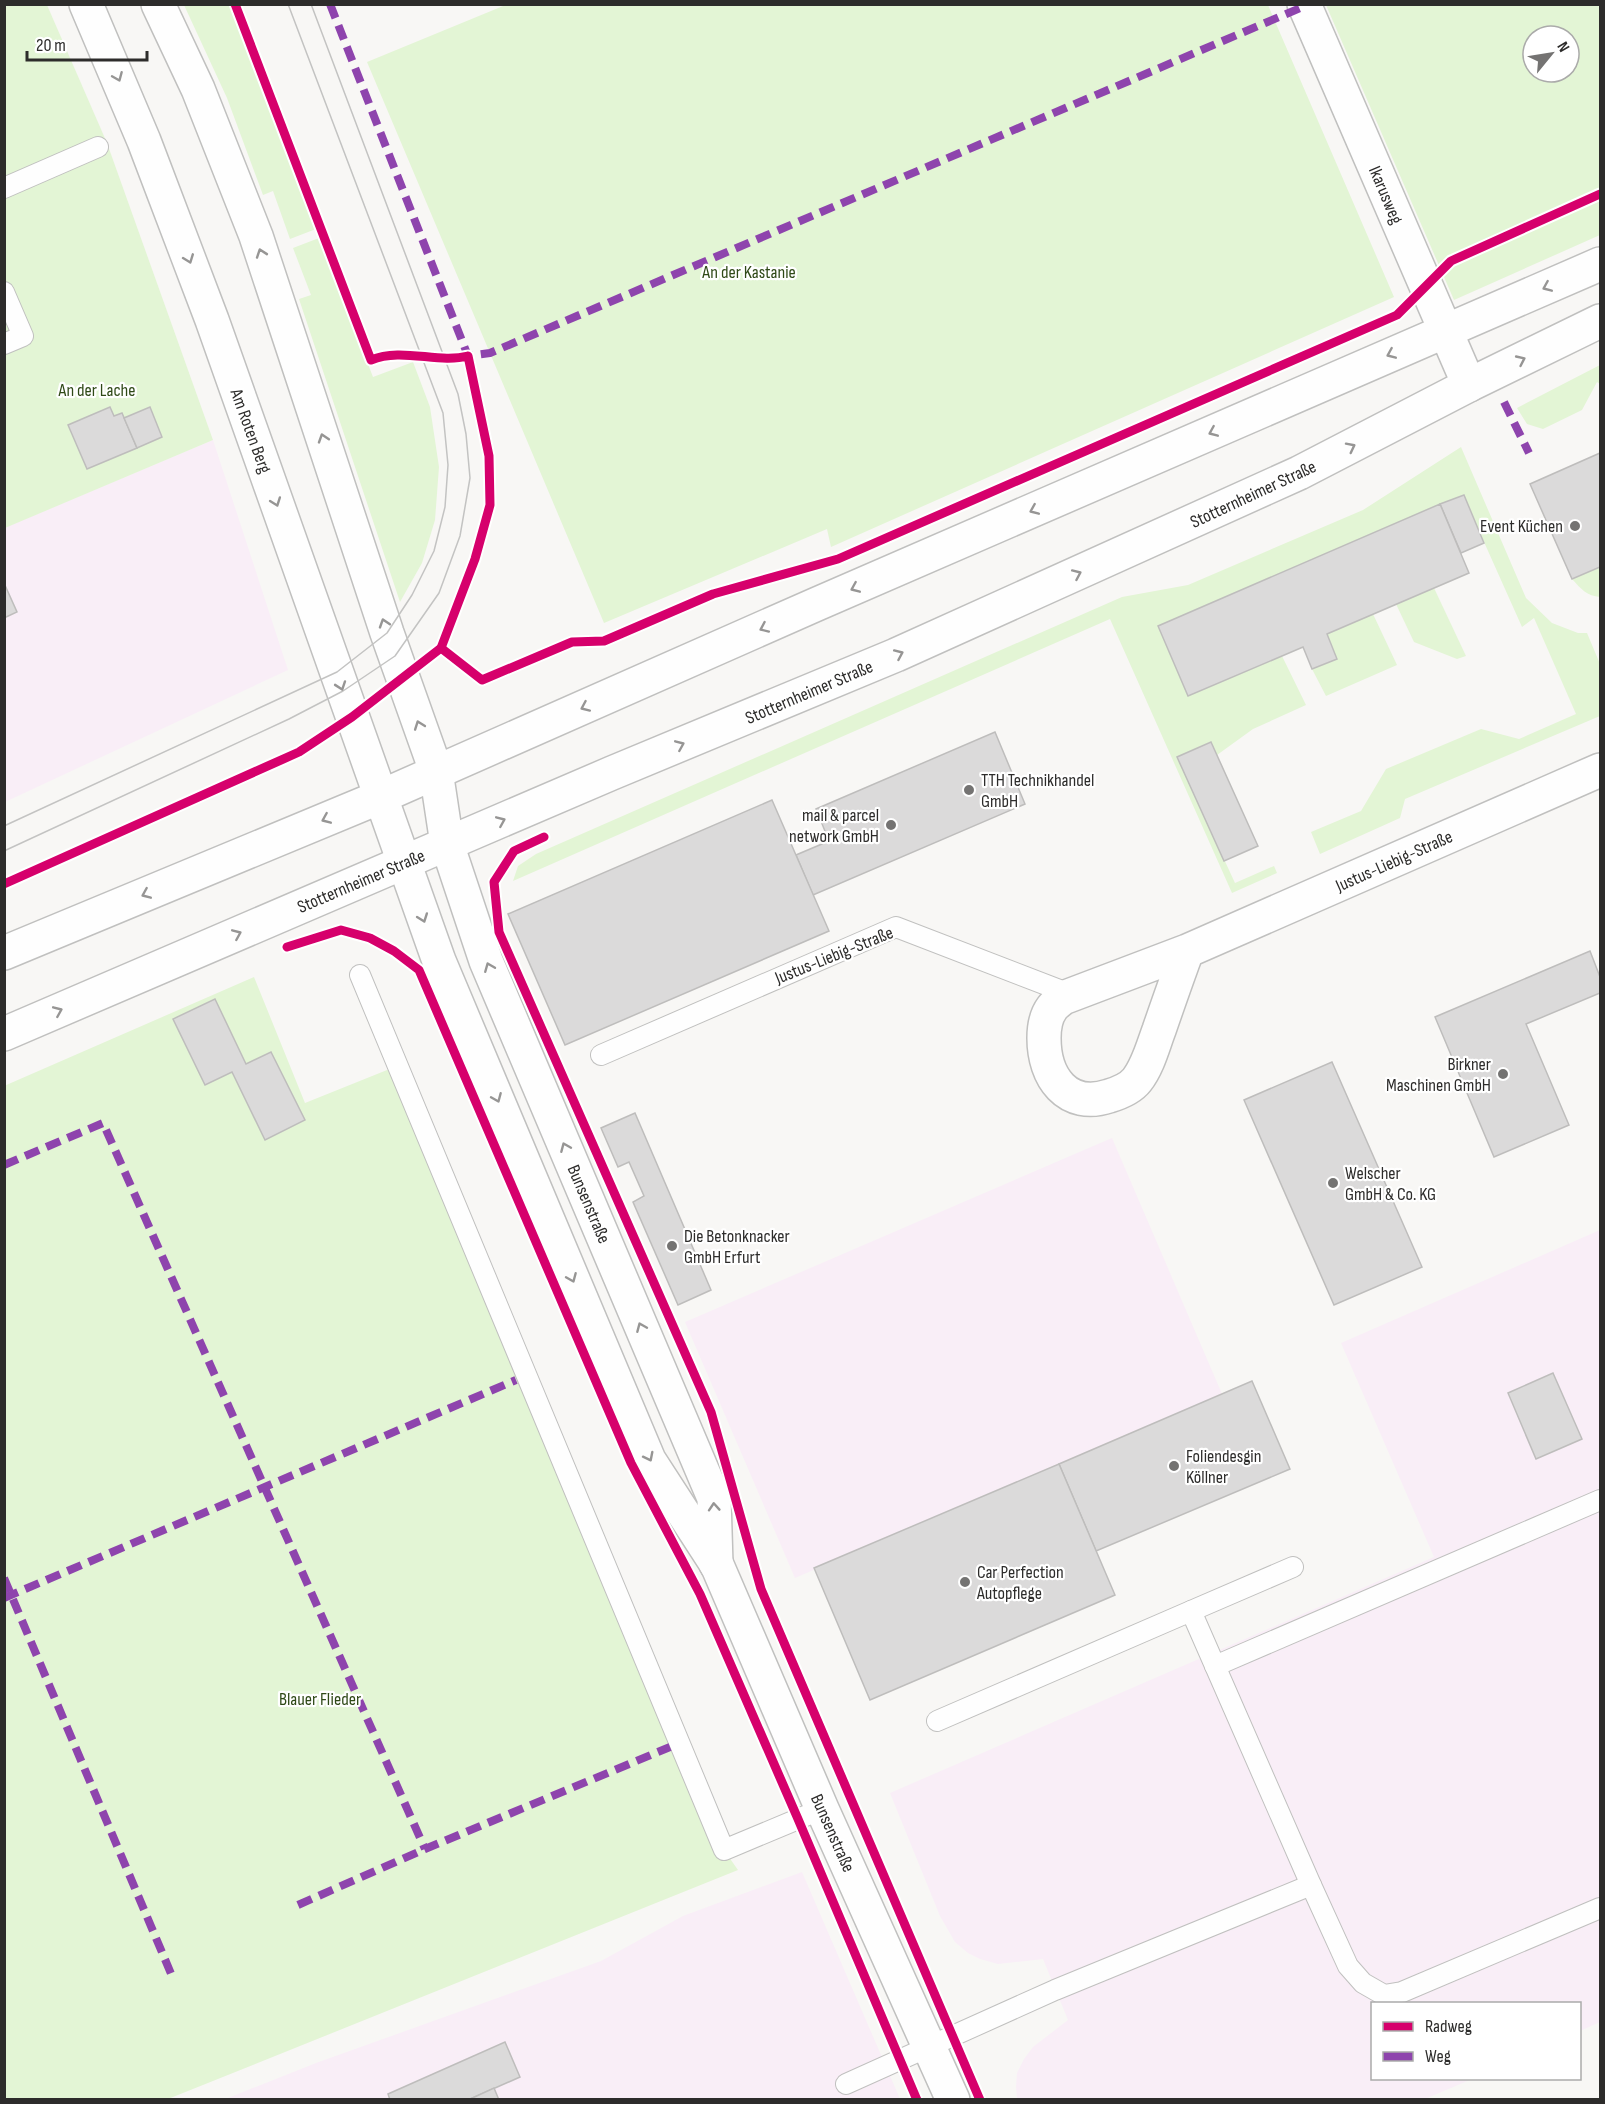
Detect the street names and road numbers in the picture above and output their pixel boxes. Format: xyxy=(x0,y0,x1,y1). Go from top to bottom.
street label: Ikarusweg xyxy=(1364,163,1407,227)
street label: Am Roten Berg xyxy=(225,385,275,476)
street label: Stotternheimer Straße xyxy=(1187,456,1319,533)
street label: Stotternheimer Straße xyxy=(742,656,876,729)
street label: Justus-Liebig-Straße xyxy=(1332,826,1456,897)
street label: Stotternheimer Straße xyxy=(294,845,428,918)
street label: Justus-Liebig-Straße xyxy=(771,922,896,989)
street label: Bunsenstraße xyxy=(563,1162,614,1247)
street label: Bunsenstraße xyxy=(806,1791,859,1875)

